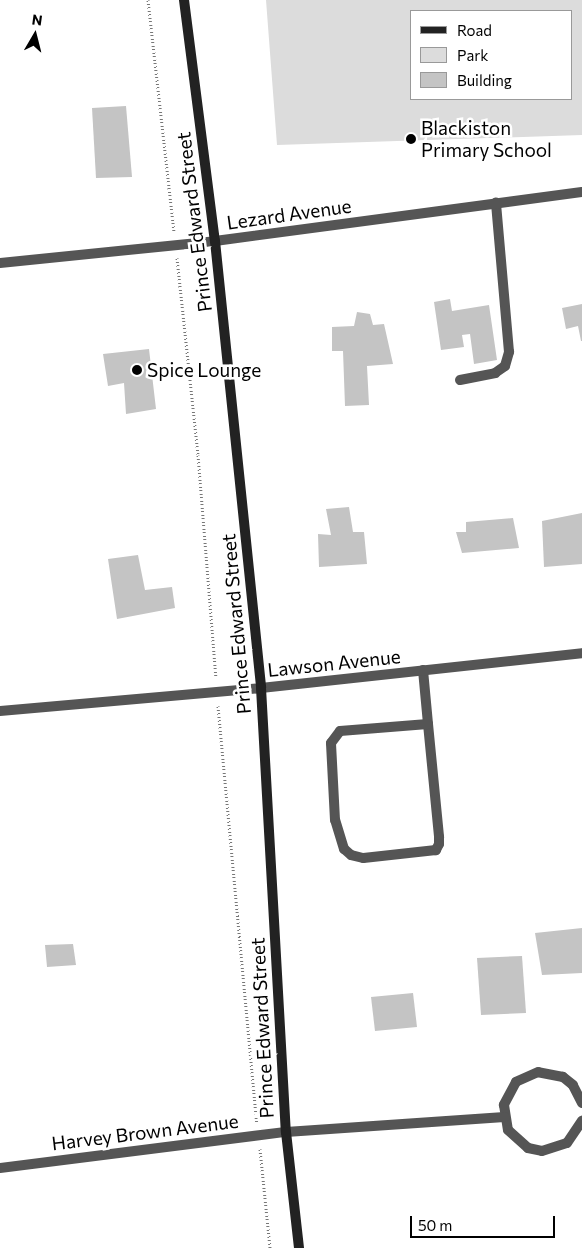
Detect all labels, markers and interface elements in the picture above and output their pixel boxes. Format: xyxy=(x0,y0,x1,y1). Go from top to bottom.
north arrow xyxy=(10,10,60,60)
legend xyxy=(410,10,572,100)
text: N xyxy=(31,11,44,29)
text: Road xyxy=(457,21,492,39)
text: Park xyxy=(457,46,488,64)
text: Building xyxy=(457,71,512,89)
place label: Blackiston Primary School xyxy=(421,117,552,161)
street label: Prince Edward Street xyxy=(172,131,216,313)
marker: Blackiston Primary School xyxy=(405,133,417,145)
street label: Lezard Avenue xyxy=(225,194,353,234)
place label: Spice Lounge xyxy=(147,359,261,381)
marker: Spice Lounge xyxy=(131,364,143,376)
street label: Prince Edward Street xyxy=(217,533,255,715)
street label: Lawson Avenue xyxy=(266,645,402,681)
street label: Prince Edward Street xyxy=(246,937,278,1119)
street label: Harvey Brown Avenue xyxy=(50,1109,240,1155)
scale bar xyxy=(412,1206,557,1238)
text: 50 m xyxy=(418,1216,452,1234)

